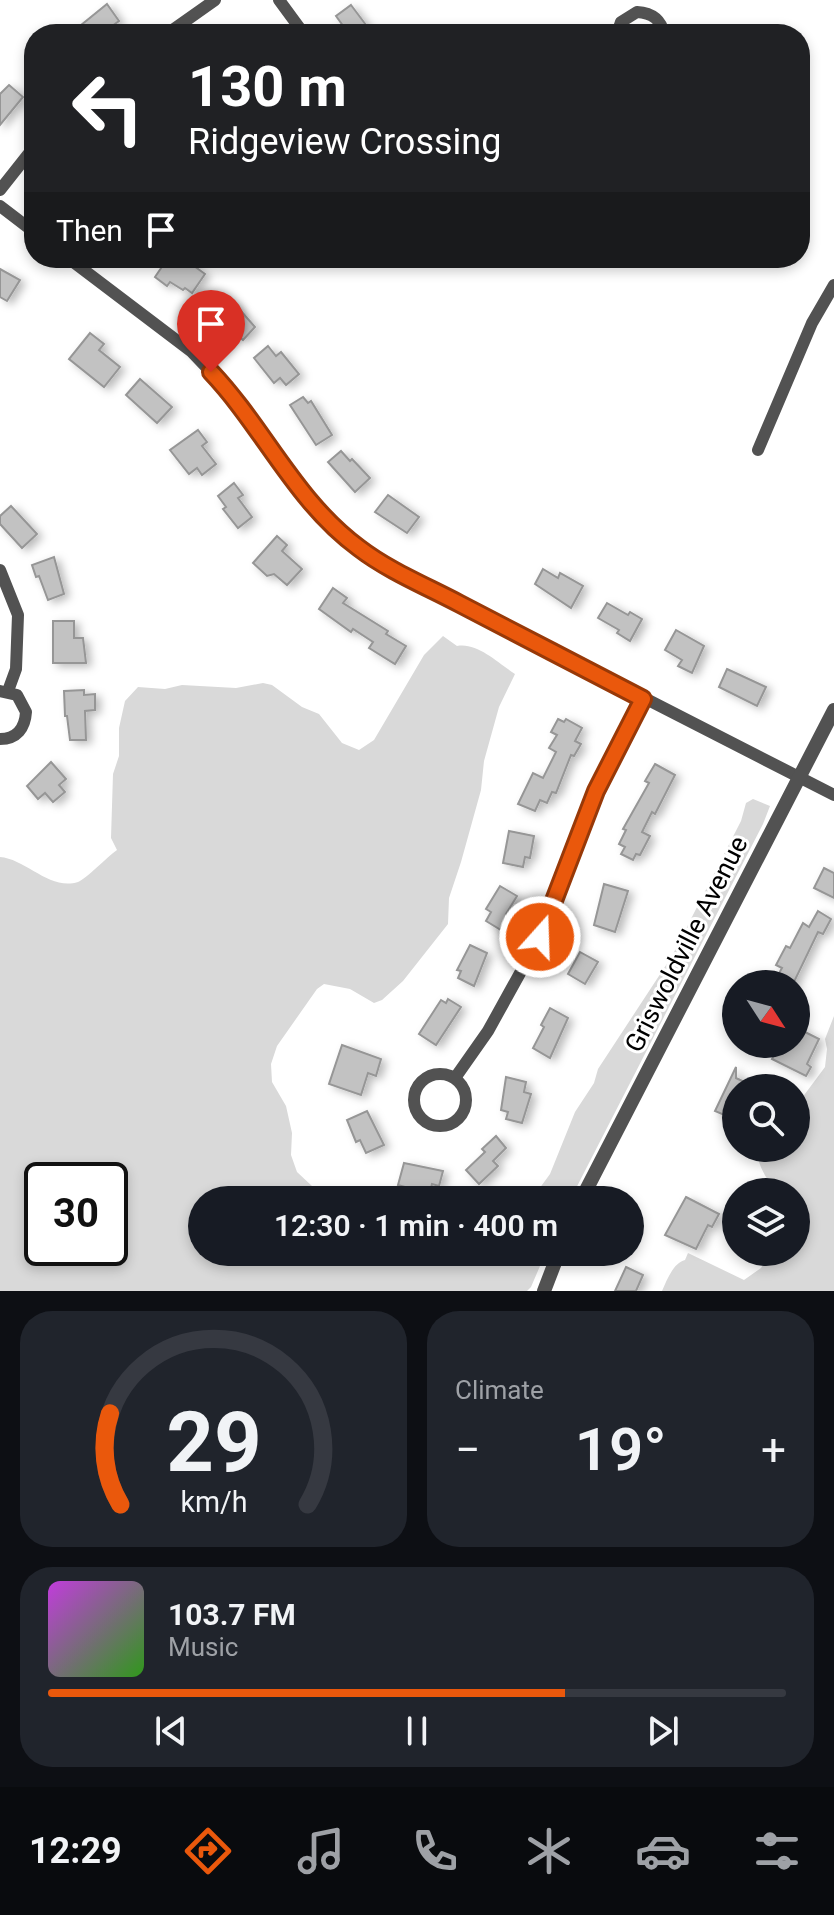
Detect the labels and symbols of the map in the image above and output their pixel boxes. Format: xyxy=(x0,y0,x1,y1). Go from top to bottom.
pin xyxy=(177,290,245,372)
street label: Griswoldville Avenue xyxy=(619,831,753,1057)
position arrow xyxy=(498,895,582,979)
north arrow xyxy=(722,970,810,1058)
speed limit sign: 30 xyxy=(24,1162,128,1266)

